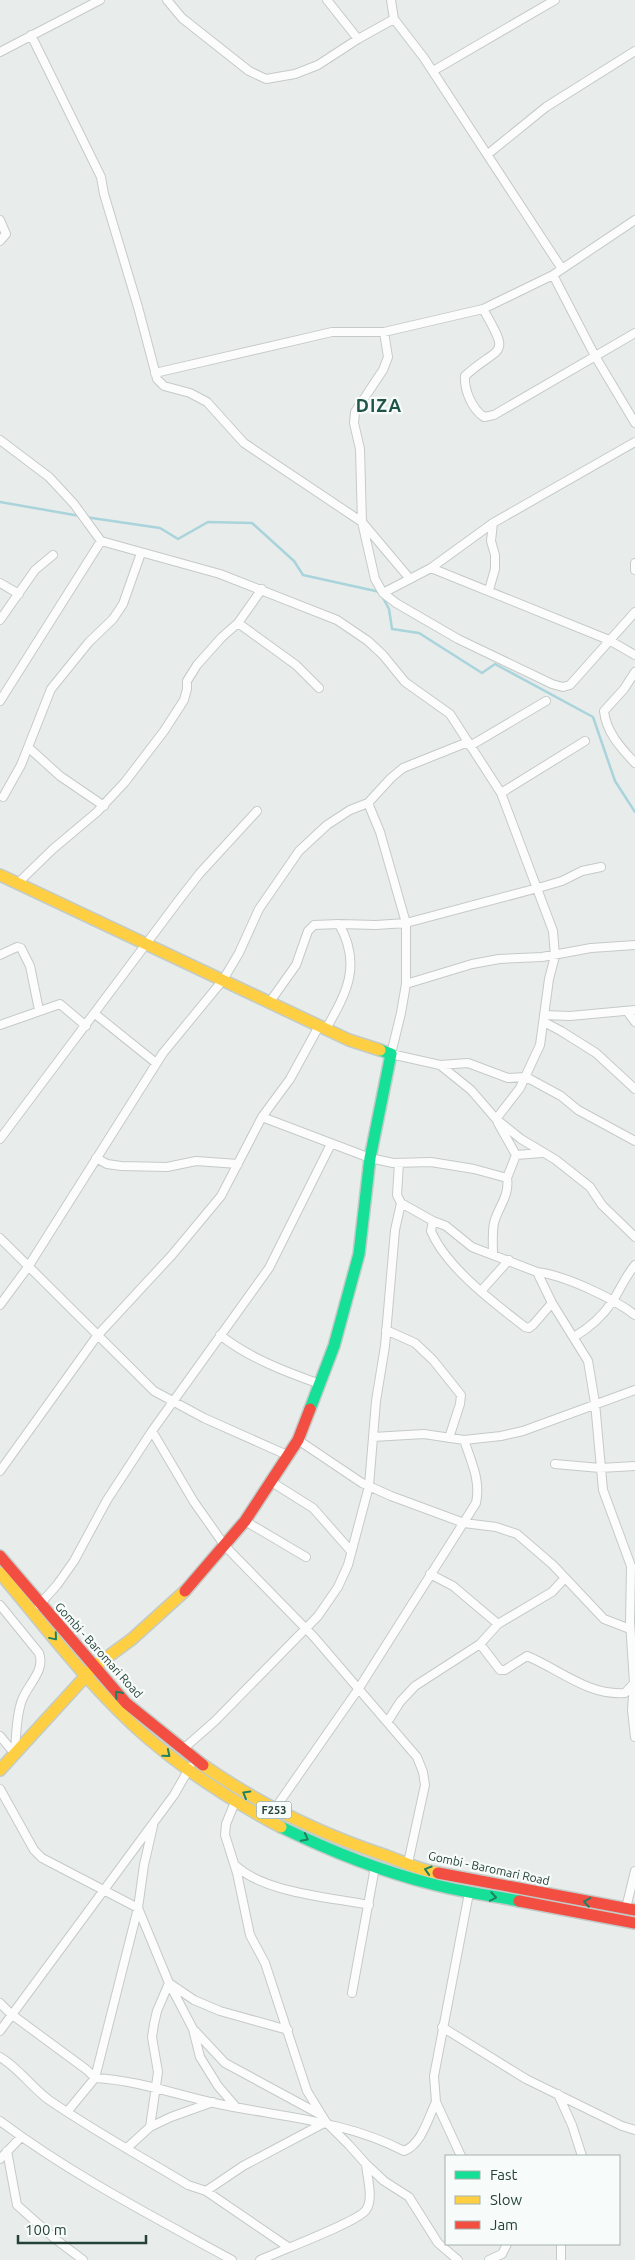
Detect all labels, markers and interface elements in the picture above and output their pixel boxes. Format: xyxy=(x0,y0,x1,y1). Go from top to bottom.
district label: DIZA xyxy=(356,395,402,415)
street label: Gombi - Baromari Road xyxy=(53,1600,145,1700)
one-way arrow xyxy=(48,1631,57,1640)
one-way arrow xyxy=(116,1691,124,1700)
one-way arrow xyxy=(161,1748,170,1756)
one-way arrow xyxy=(242,1790,251,1800)
road number: F253 xyxy=(256,1802,292,1818)
one-way arrow xyxy=(300,1832,309,1842)
street label: Gombi - Baromari Road xyxy=(427,1849,551,1887)
one-way arrow xyxy=(424,1865,432,1875)
one-way arrow xyxy=(489,1891,497,1901)
one-way arrow xyxy=(583,1897,591,1907)
legend xyxy=(445,2155,620,2245)
text: Fast xyxy=(490,2166,518,2183)
text: Slow xyxy=(490,2191,523,2208)
scale bar xyxy=(18,2212,145,2244)
text: Jam xyxy=(490,2216,518,2233)
text: 100 m xyxy=(25,2221,67,2238)

